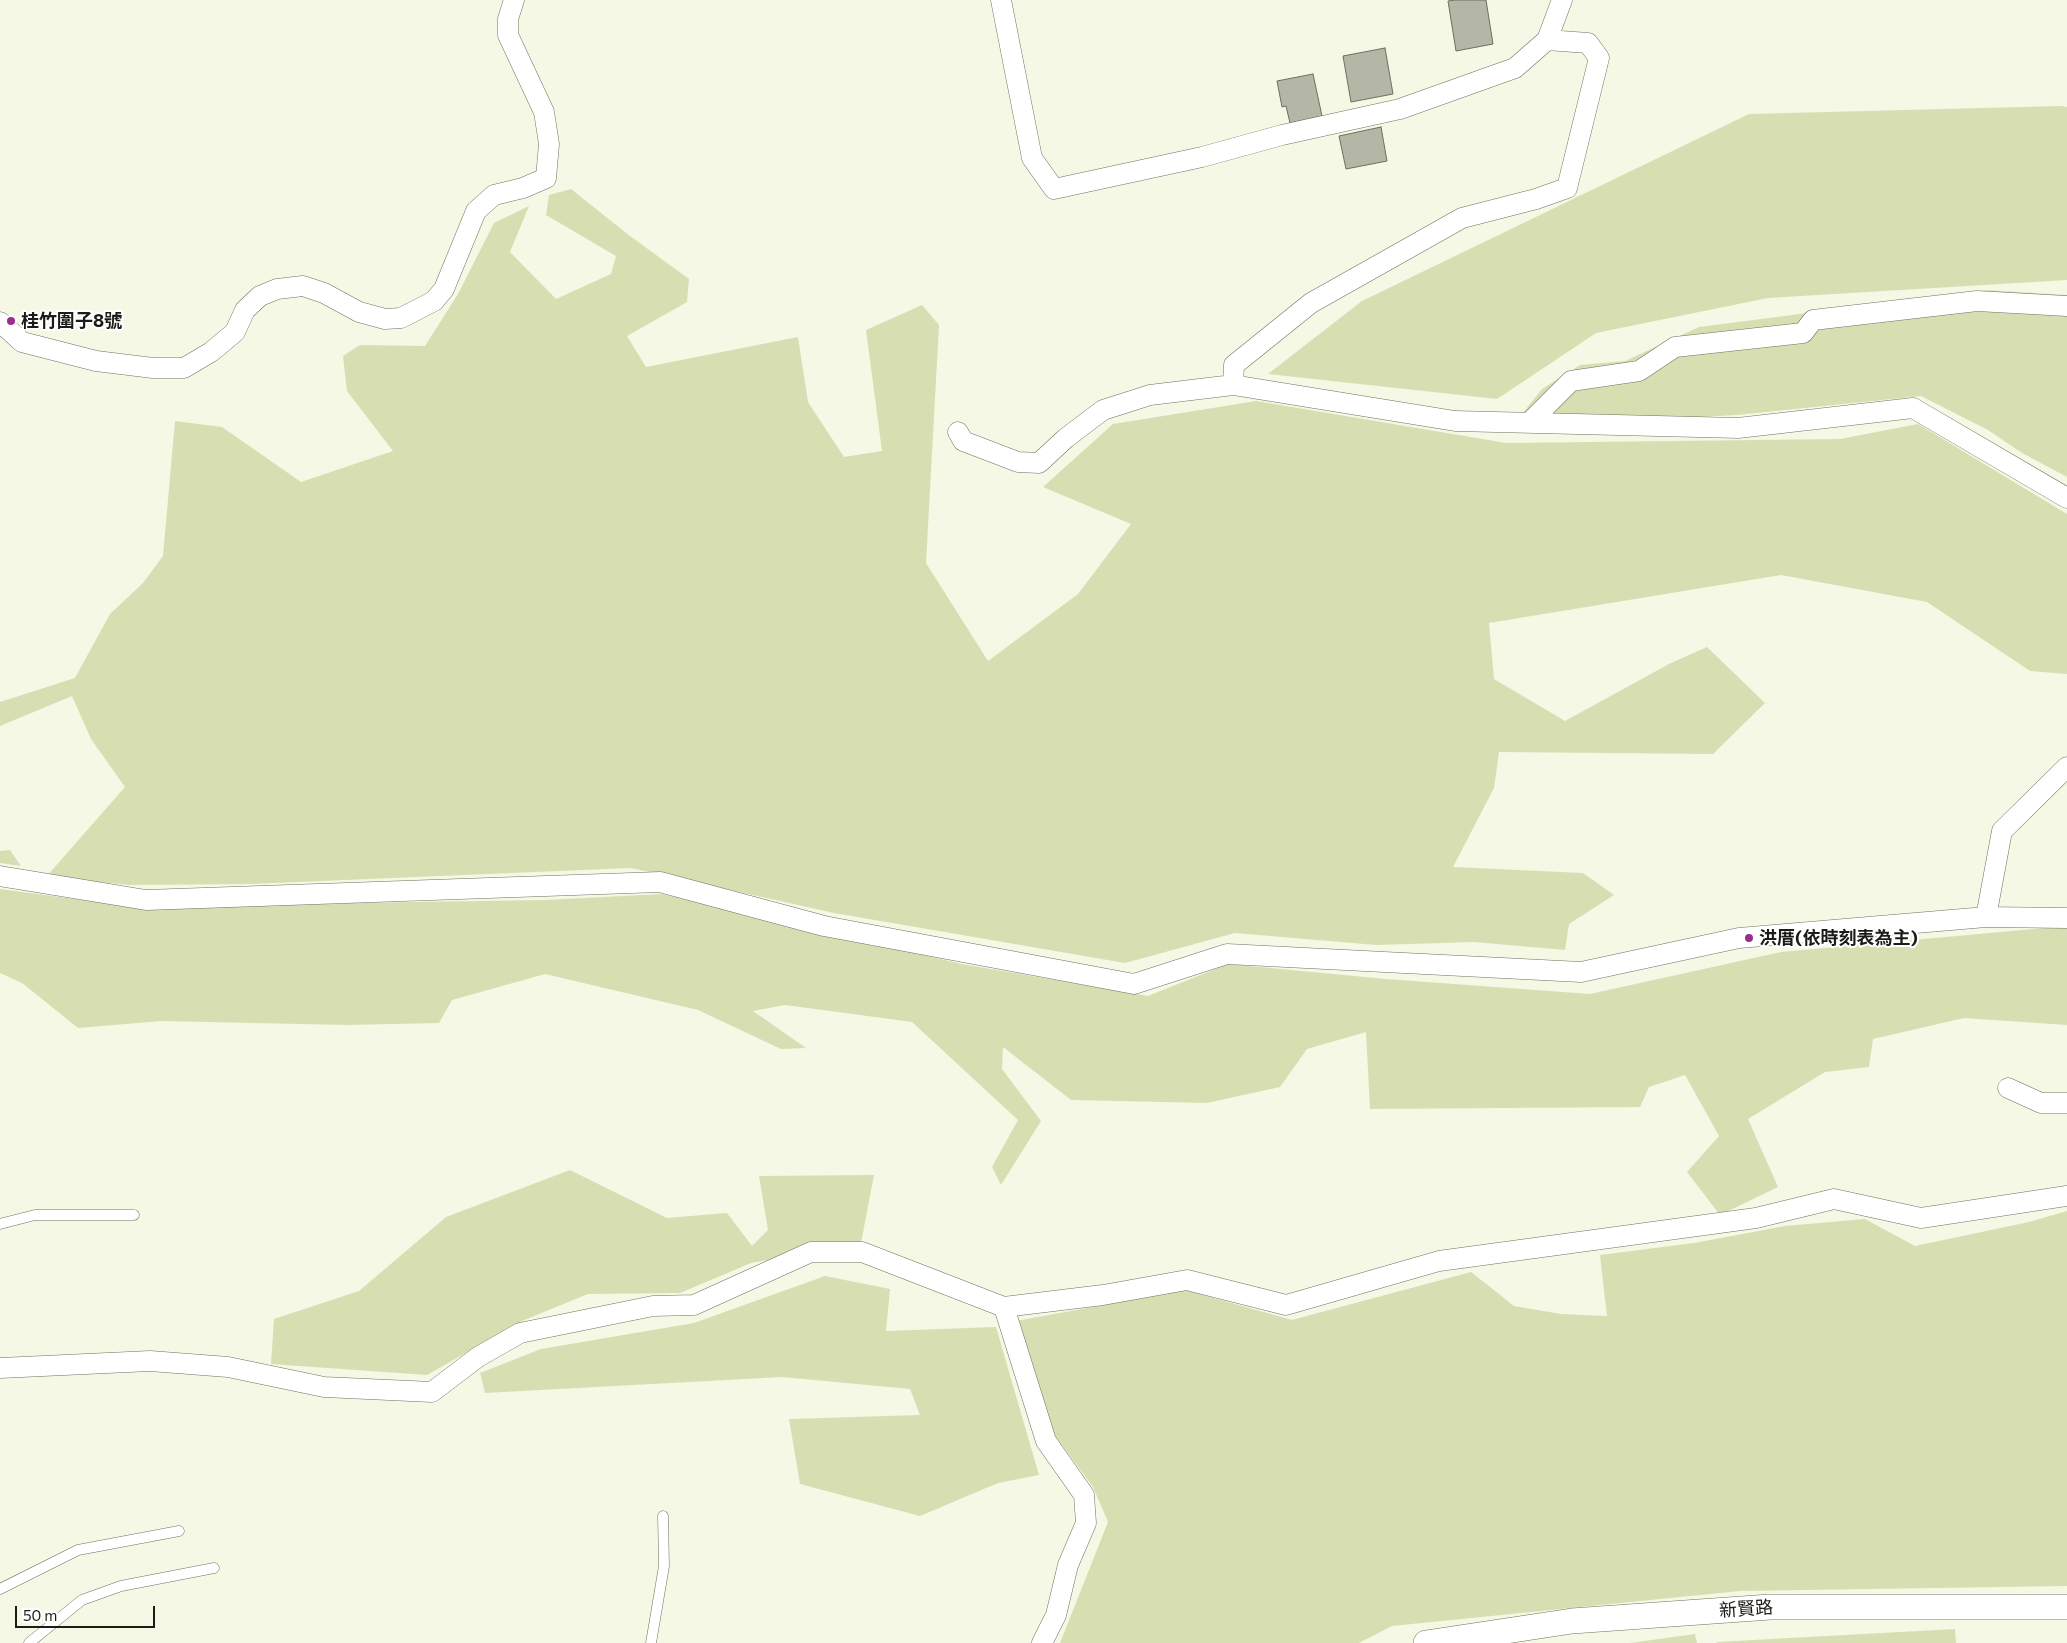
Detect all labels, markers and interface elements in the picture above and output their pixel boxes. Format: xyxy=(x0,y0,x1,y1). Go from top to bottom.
place label: 桂竹圍子8號 xyxy=(21,310,122,332)
marker: 桂竹圍子8號 xyxy=(5,315,17,327)
place label: 洪厝(依時刻表為主) xyxy=(1759,927,1918,949)
marker: 洪厝(依時刻表為主) xyxy=(1743,932,1755,944)
scale bar xyxy=(18,1596,158,1628)
street label: 新賢路 xyxy=(1718,1596,1774,1622)
text: 50 m xyxy=(23,1606,57,1624)

